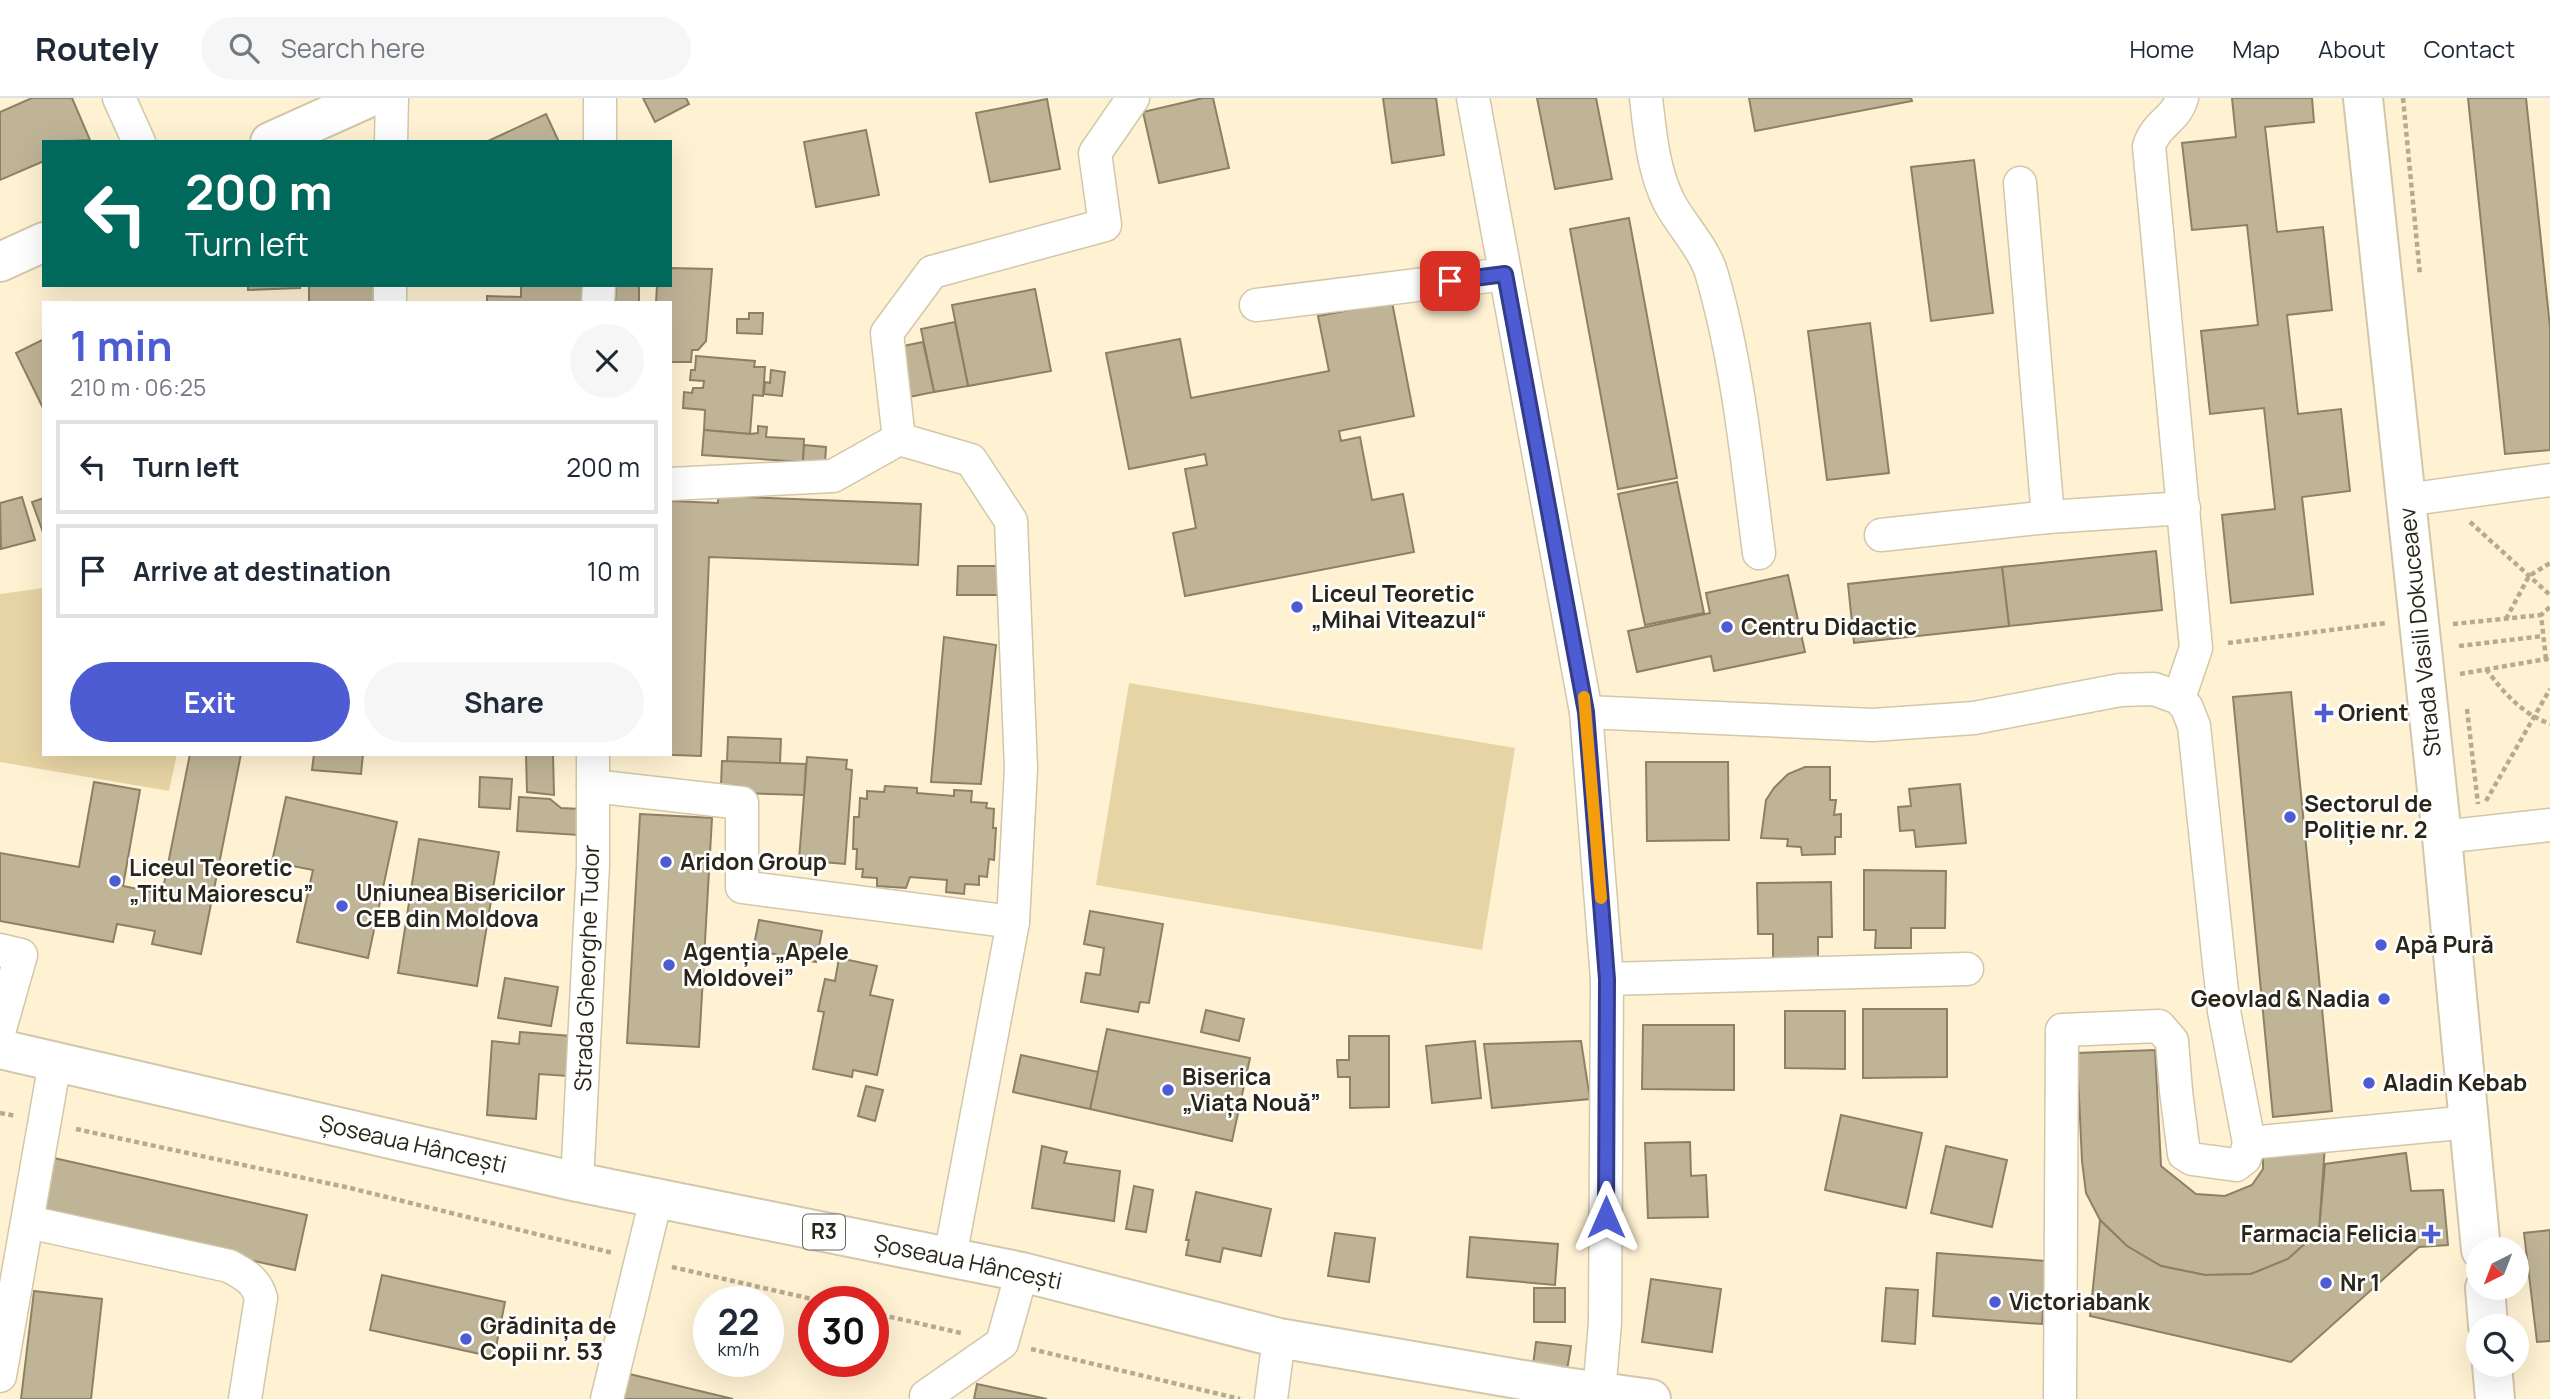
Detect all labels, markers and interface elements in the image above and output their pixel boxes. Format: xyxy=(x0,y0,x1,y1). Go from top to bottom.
search box xyxy=(201,17,691,80)
text: Routely xyxy=(35,26,159,71)
icon: search xyxy=(225,29,263,67)
text: Search here xyxy=(281,30,425,66)
text: Home xyxy=(2129,32,2194,65)
text: Map xyxy=(2232,32,2280,65)
text: About xyxy=(2318,32,2386,65)
text: Contact xyxy=(2424,32,2515,65)
text: 200 m xyxy=(185,158,333,225)
icon: left xyxy=(70,168,161,259)
text: Turn left xyxy=(185,222,309,266)
pin xyxy=(1420,251,1480,311)
icon: arrive xyxy=(1431,262,1469,300)
text: 1 min xyxy=(70,316,173,374)
button: close xyxy=(570,324,644,398)
text: 210 m · 06:25 xyxy=(70,371,206,403)
icon: left xyxy=(74,448,112,486)
text: Turn left xyxy=(133,449,240,485)
text: 200 m xyxy=(566,449,640,485)
street label: Strada Vasili Dokuceaev xyxy=(2390,506,2448,758)
icon: arrive xyxy=(74,552,112,590)
text: Arrive at destination xyxy=(133,553,391,589)
text: 10 m xyxy=(587,553,640,589)
place label: Liceul Teoretic „Mihai Viteazul“ xyxy=(1311,577,1487,635)
marker: Liceul Teoretic „Mihai Viteazul“ xyxy=(1289,599,1305,615)
place label: Centru Didactic xyxy=(1741,610,1917,642)
marker: Centru Didactic xyxy=(1719,619,1735,635)
button: Exit xyxy=(70,662,350,742)
button: Share xyxy=(364,662,644,742)
place label: Orient xyxy=(2338,696,2409,728)
marker: Orient xyxy=(2316,705,2332,721)
place label: Sectorul de Poliție nr. 2 xyxy=(2304,787,2433,845)
marker: Sectorul de Poliție nr. 2 xyxy=(2282,809,2298,825)
street label: Strada Gheorghe Tudor xyxy=(566,844,606,1092)
place label: Aridon Group xyxy=(680,845,827,877)
place label: Liceul Teoretic „Titu Maiorescu” xyxy=(129,851,314,909)
marker: Aridon Group xyxy=(658,854,674,870)
marker: Liceul Teoretic „Titu Maiorescu” xyxy=(107,873,123,889)
place label: Uniunea Bisericilor CEB din Moldova xyxy=(356,876,566,934)
marker: Uniunea Bisericilor CEB din Moldova xyxy=(334,898,350,914)
place label: Apă Pură xyxy=(2395,928,2494,960)
place label: Agenția „Apele Moldovei” xyxy=(683,935,849,993)
marker: Apă Pură xyxy=(2373,937,2389,953)
marker: Agenția „Apele Moldovei” xyxy=(661,957,677,973)
place label: Geovlad & Nadia xyxy=(2191,982,2370,1014)
marker: Geovlad & Nadia xyxy=(2376,991,2392,1007)
place label: Biserica „Viața Nouă” xyxy=(1182,1060,1321,1118)
place label: Aladin Kebab xyxy=(2383,1066,2527,1098)
marker: Aladin Kebab xyxy=(2361,1075,2377,1091)
marker: Biserica „Viața Nouă” xyxy=(1160,1082,1176,1098)
street label: Șoseaua Hâncești xyxy=(316,1106,510,1180)
position arrow xyxy=(1569,1180,1643,1254)
road number: R3 xyxy=(803,1214,845,1250)
place label: Farmacia Felicia xyxy=(2241,1217,2417,1249)
street label: Șoseaua Hâncești xyxy=(871,1225,1065,1297)
marker: Farmacia Felicia xyxy=(2423,1226,2439,1242)
north arrow xyxy=(2466,1237,2529,1300)
map controls xyxy=(2466,1237,2529,1377)
place label: Nr 1 xyxy=(2340,1266,2380,1298)
marker: Nr 1 xyxy=(2318,1275,2334,1291)
place label: Victoriabank xyxy=(2009,1285,2150,1317)
speed limit sign: 30 xyxy=(798,1286,889,1377)
marker: Victoriabank xyxy=(1987,1294,2003,1310)
text: 22 xyxy=(718,1298,759,1346)
place label: Grădinița de Copii nr. 53 xyxy=(480,1309,616,1367)
button: search xyxy=(2466,1314,2529,1377)
marker: Grădinița de Copii nr. 53 xyxy=(458,1331,474,1347)
text: km/h xyxy=(718,1337,759,1361)

